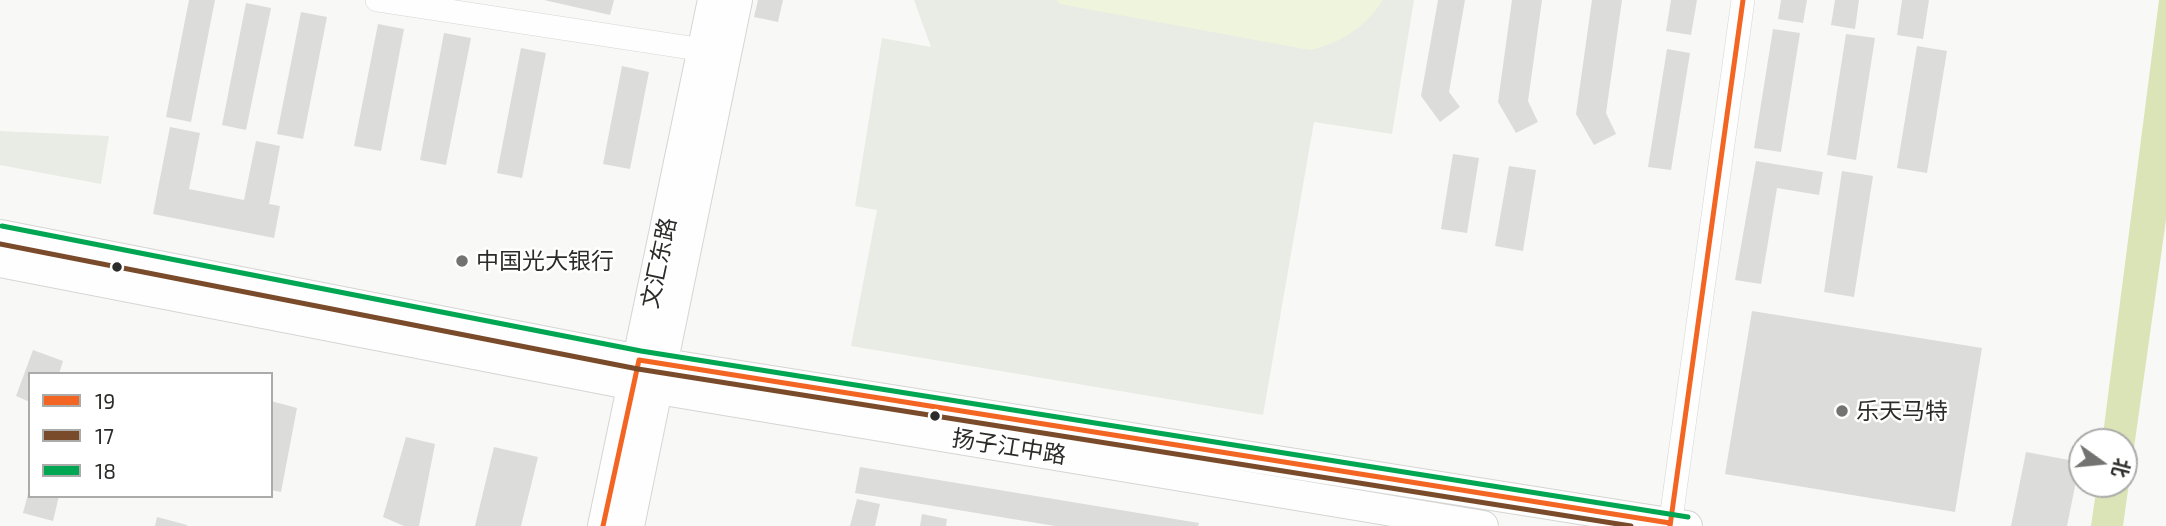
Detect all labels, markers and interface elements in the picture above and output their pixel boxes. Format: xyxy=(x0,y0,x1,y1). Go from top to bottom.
street label: 文汇东路 xyxy=(636,215,682,311)
place label: 中国光大银行 xyxy=(476,247,614,275)
marker: 中国光大银行 xyxy=(454,253,470,269)
unlabelled marker xyxy=(110,260,124,274)
legend xyxy=(28,372,273,498)
text: 19 xyxy=(95,388,115,413)
place label: 乐天马特 xyxy=(1856,397,1948,425)
marker: 乐天马特 xyxy=(1834,403,1850,419)
unlabelled marker xyxy=(928,409,942,423)
text: 17 xyxy=(95,423,114,448)
street label: 扬子江中路 xyxy=(950,424,1068,470)
north arrow xyxy=(2068,428,2138,498)
text: 北 xyxy=(2108,456,2135,480)
text: 18 xyxy=(95,458,116,483)

